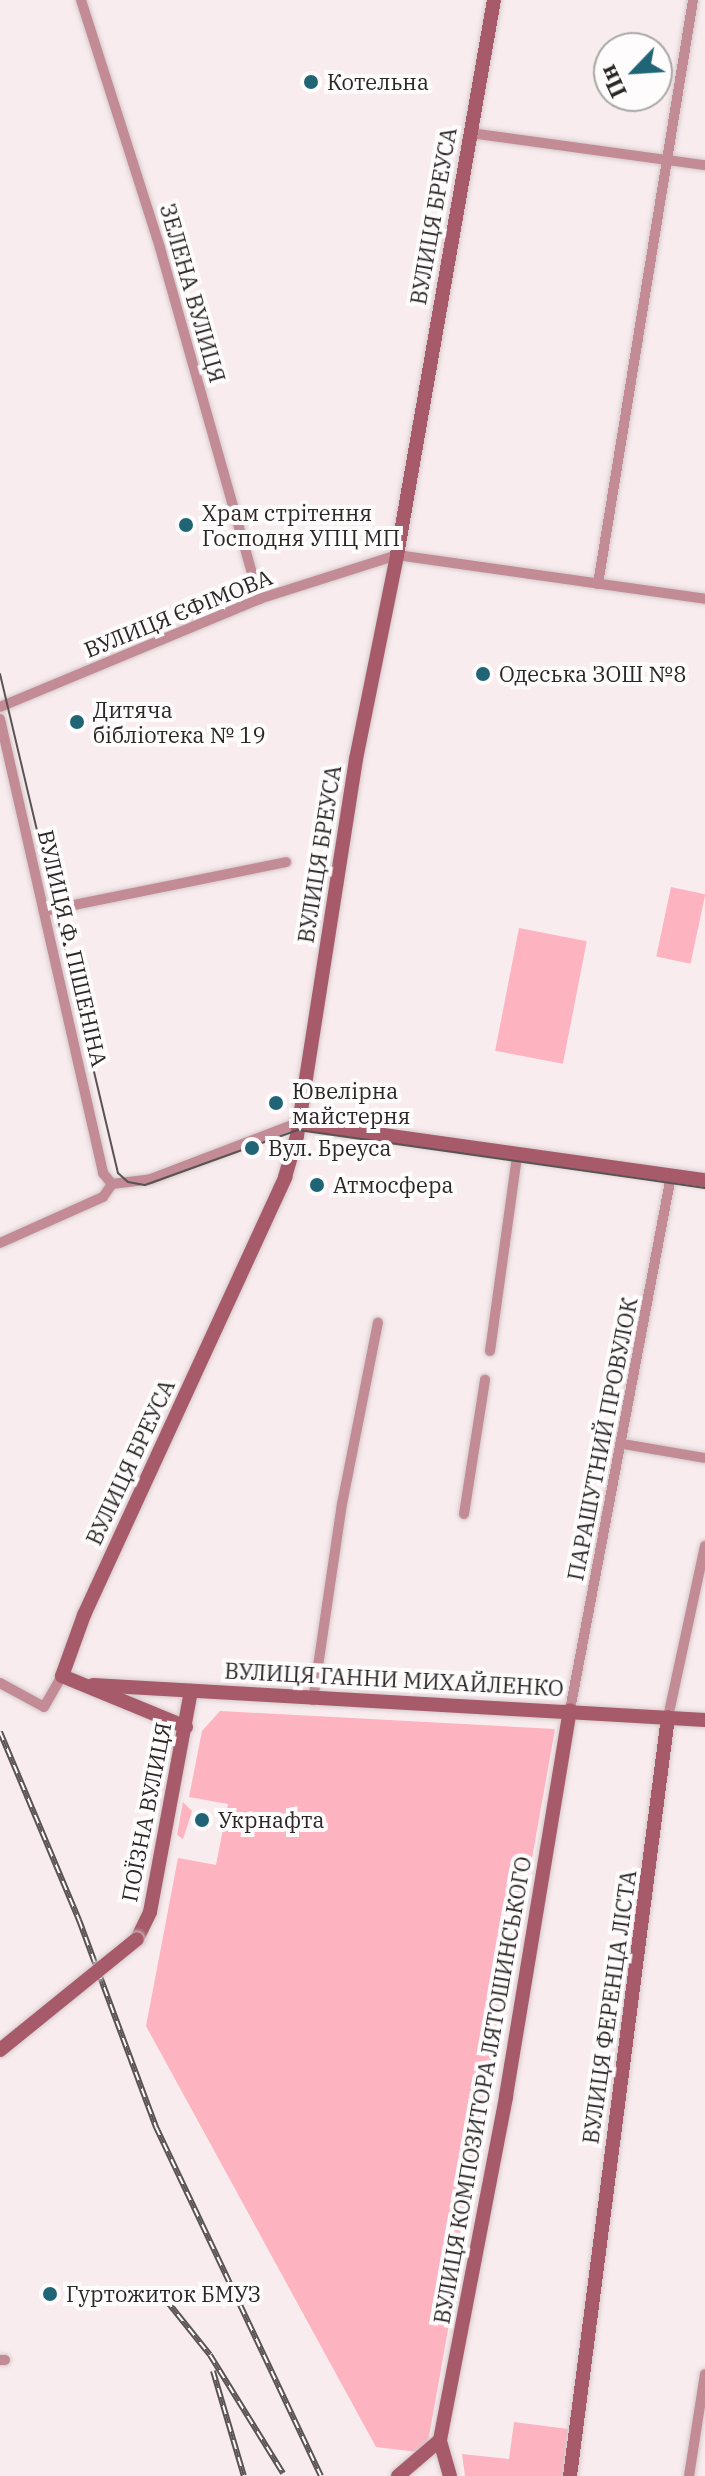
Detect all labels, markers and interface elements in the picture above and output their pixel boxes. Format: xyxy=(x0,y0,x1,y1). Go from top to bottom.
north arrow xyxy=(593,32,673,112)
text: Пн xyxy=(593,61,633,102)
place label: Котельна xyxy=(327,69,429,95)
marker: Котельна xyxy=(302,73,320,91)
street label: ВУЛИЦЯ БРЕУСА xyxy=(404,125,462,307)
street label: ЗЕЛЕНА ВУЛИЦЯ xyxy=(155,200,231,386)
place label: Храм стрітення Господня УПЦ МП xyxy=(202,499,400,550)
marker: Храм стрітення Господня УПЦ МП xyxy=(177,516,195,534)
street label: ВУЛИЦЯ ЄФІМОВА xyxy=(80,563,276,663)
place label: Одеська ЗОШ №8 xyxy=(499,661,686,687)
marker: Одеська ЗОШ №8 xyxy=(474,665,492,683)
place label: Дитяча бібліотека № 19 xyxy=(93,696,266,748)
marker: Дитяча бібліотека № 19 xyxy=(68,713,86,731)
street label: ВУЛИЦЯ БРЕУСА xyxy=(292,763,346,945)
street label: ВУЛИЦЯ Ф. ПІШЕНІНА xyxy=(33,827,113,1069)
place label: Ювелірна майстерня xyxy=(292,1077,410,1128)
marker: Ювелірна майстерня xyxy=(267,1094,285,1112)
place label: Вул. Бреуса xyxy=(268,1135,392,1161)
marker: Вул. Бреуса xyxy=(243,1139,261,1157)
place label: Атмосфера xyxy=(333,1172,454,1198)
marker: Атмосфера xyxy=(308,1176,326,1194)
street label: ПАРАШУТНИЙ ПРОВУЛОК xyxy=(562,1295,642,1583)
street label: ВУЛИЦЯ БРЕУСА xyxy=(80,1375,180,1549)
street label: ВУЛИЦЯ ГАННИ МИХАЙЛЕНКО xyxy=(224,1657,564,1701)
street label: ПОЇЗНА ВУЛИЦЯ xyxy=(116,1720,176,1904)
place label: Укрнафта xyxy=(218,1807,325,1833)
marker: Укрнафта xyxy=(193,1811,211,1829)
street label: ВУЛИЦЯ КОМПОЗИТОРА ЛЯТОШИНСЬКОГО xyxy=(428,1854,536,2326)
street label: ВУЛИЦЯ ФЕРЕНЦА ЛІСТА xyxy=(577,1869,641,2145)
place label: Гуртожиток БМУЗ xyxy=(66,2281,261,2307)
marker: Гуртожиток БМУЗ xyxy=(41,2285,59,2303)

